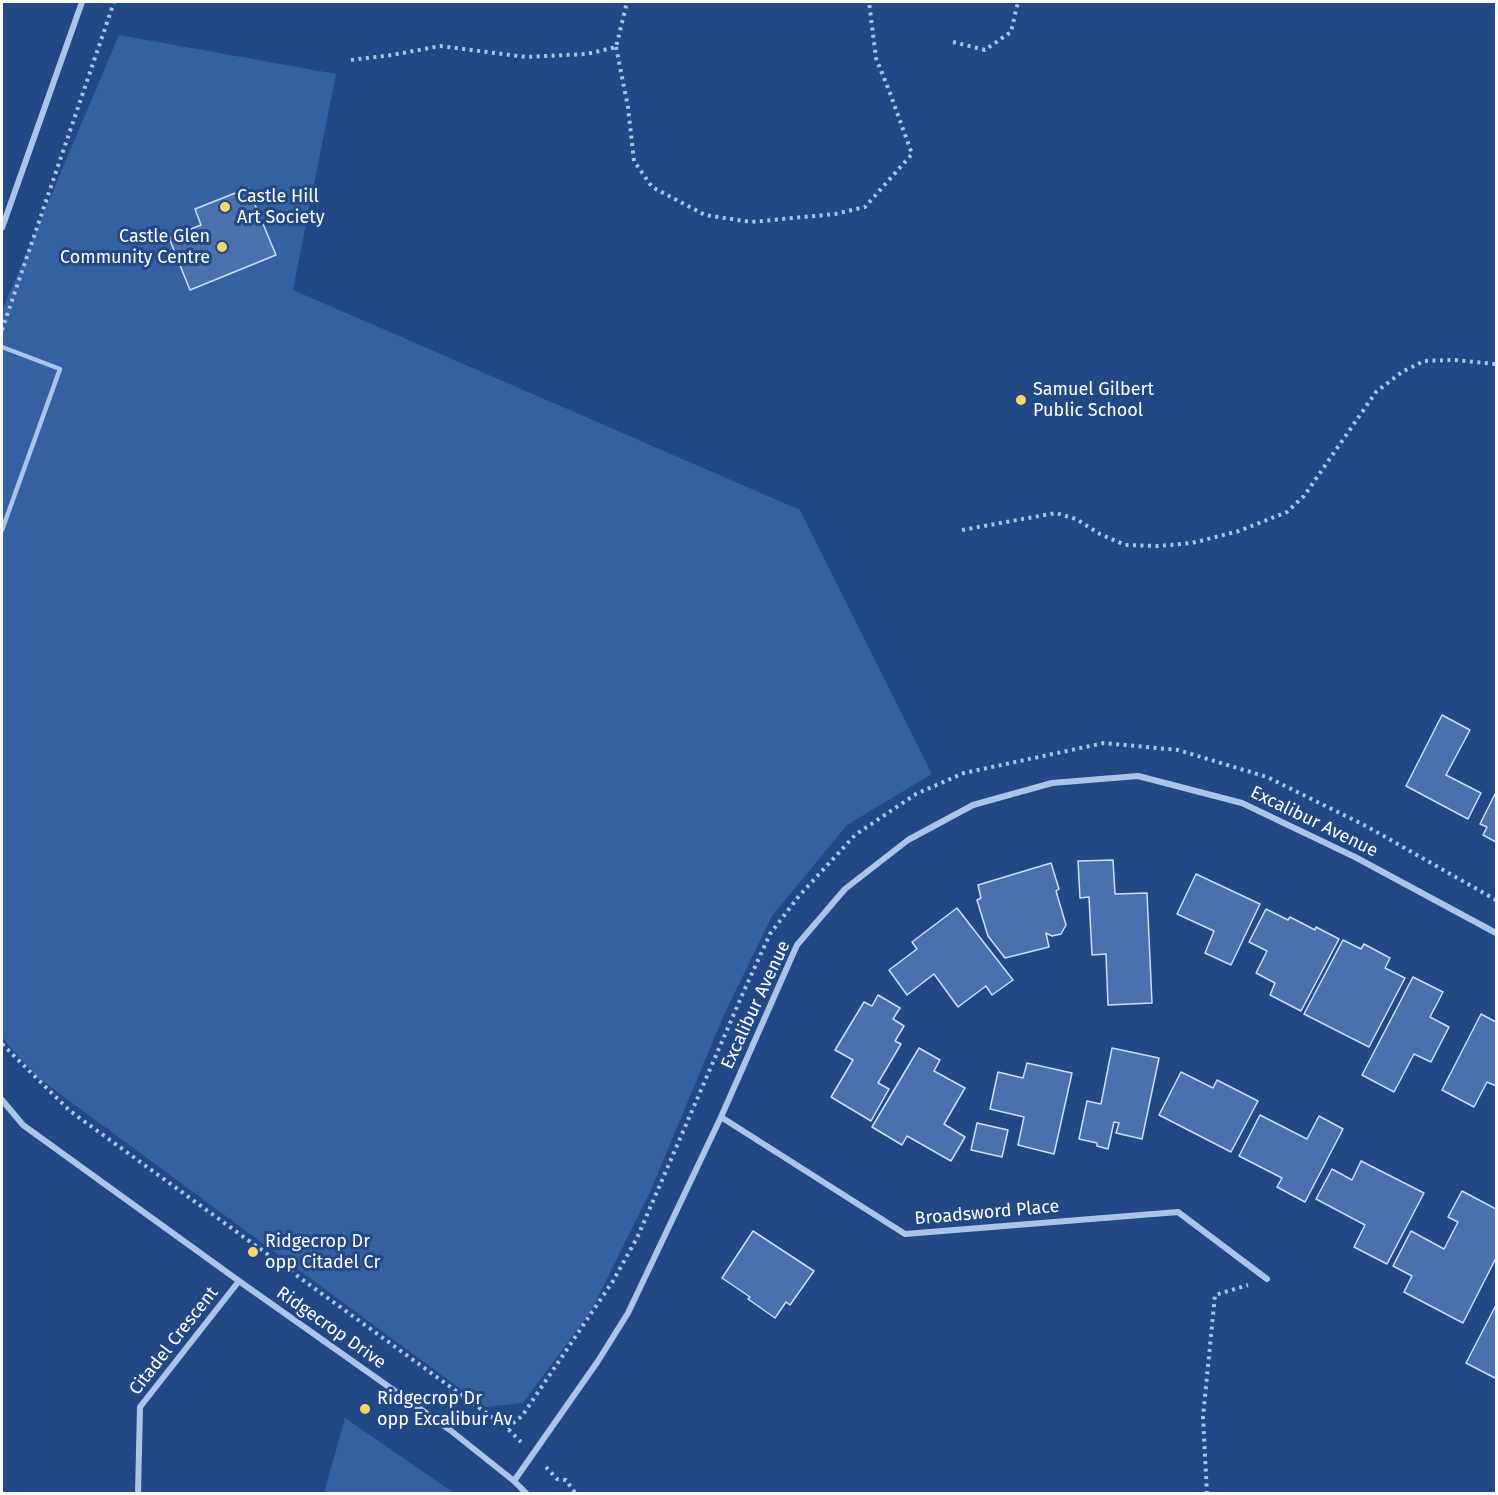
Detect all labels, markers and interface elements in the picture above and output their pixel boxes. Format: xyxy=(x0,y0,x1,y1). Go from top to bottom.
place label: Castle Hill Art Society xyxy=(237,186,325,228)
marker: Castle Hill Art Society xyxy=(218,200,232,214)
place label: Castle Glen Community Centre xyxy=(60,226,210,268)
marker: Castle Glen Community Centre xyxy=(215,240,229,254)
place label: Samuel Gilbert Public School xyxy=(1033,379,1154,422)
marker: Samuel Gilbert Public School xyxy=(1014,393,1028,407)
street label: Excalibur Avenue xyxy=(1247,782,1381,862)
street label: Excalibur Avenue xyxy=(717,937,795,1073)
street label: Broadsword Place xyxy=(914,1196,1060,1230)
place label: Ridgecrop Dr opp Citadel Cr xyxy=(265,1231,380,1274)
marker: Ridgecrop Dr opp Citadel Cr xyxy=(246,1245,260,1259)
street label: Ridgecrop Drive xyxy=(272,1282,390,1374)
street label: Citadel Crescent xyxy=(125,1283,223,1399)
place label: Ridgecrop Dr opp Excalibur Av xyxy=(377,1388,512,1430)
marker: Ridgecrop Dr opp Excalibur Av xyxy=(358,1402,372,1416)

